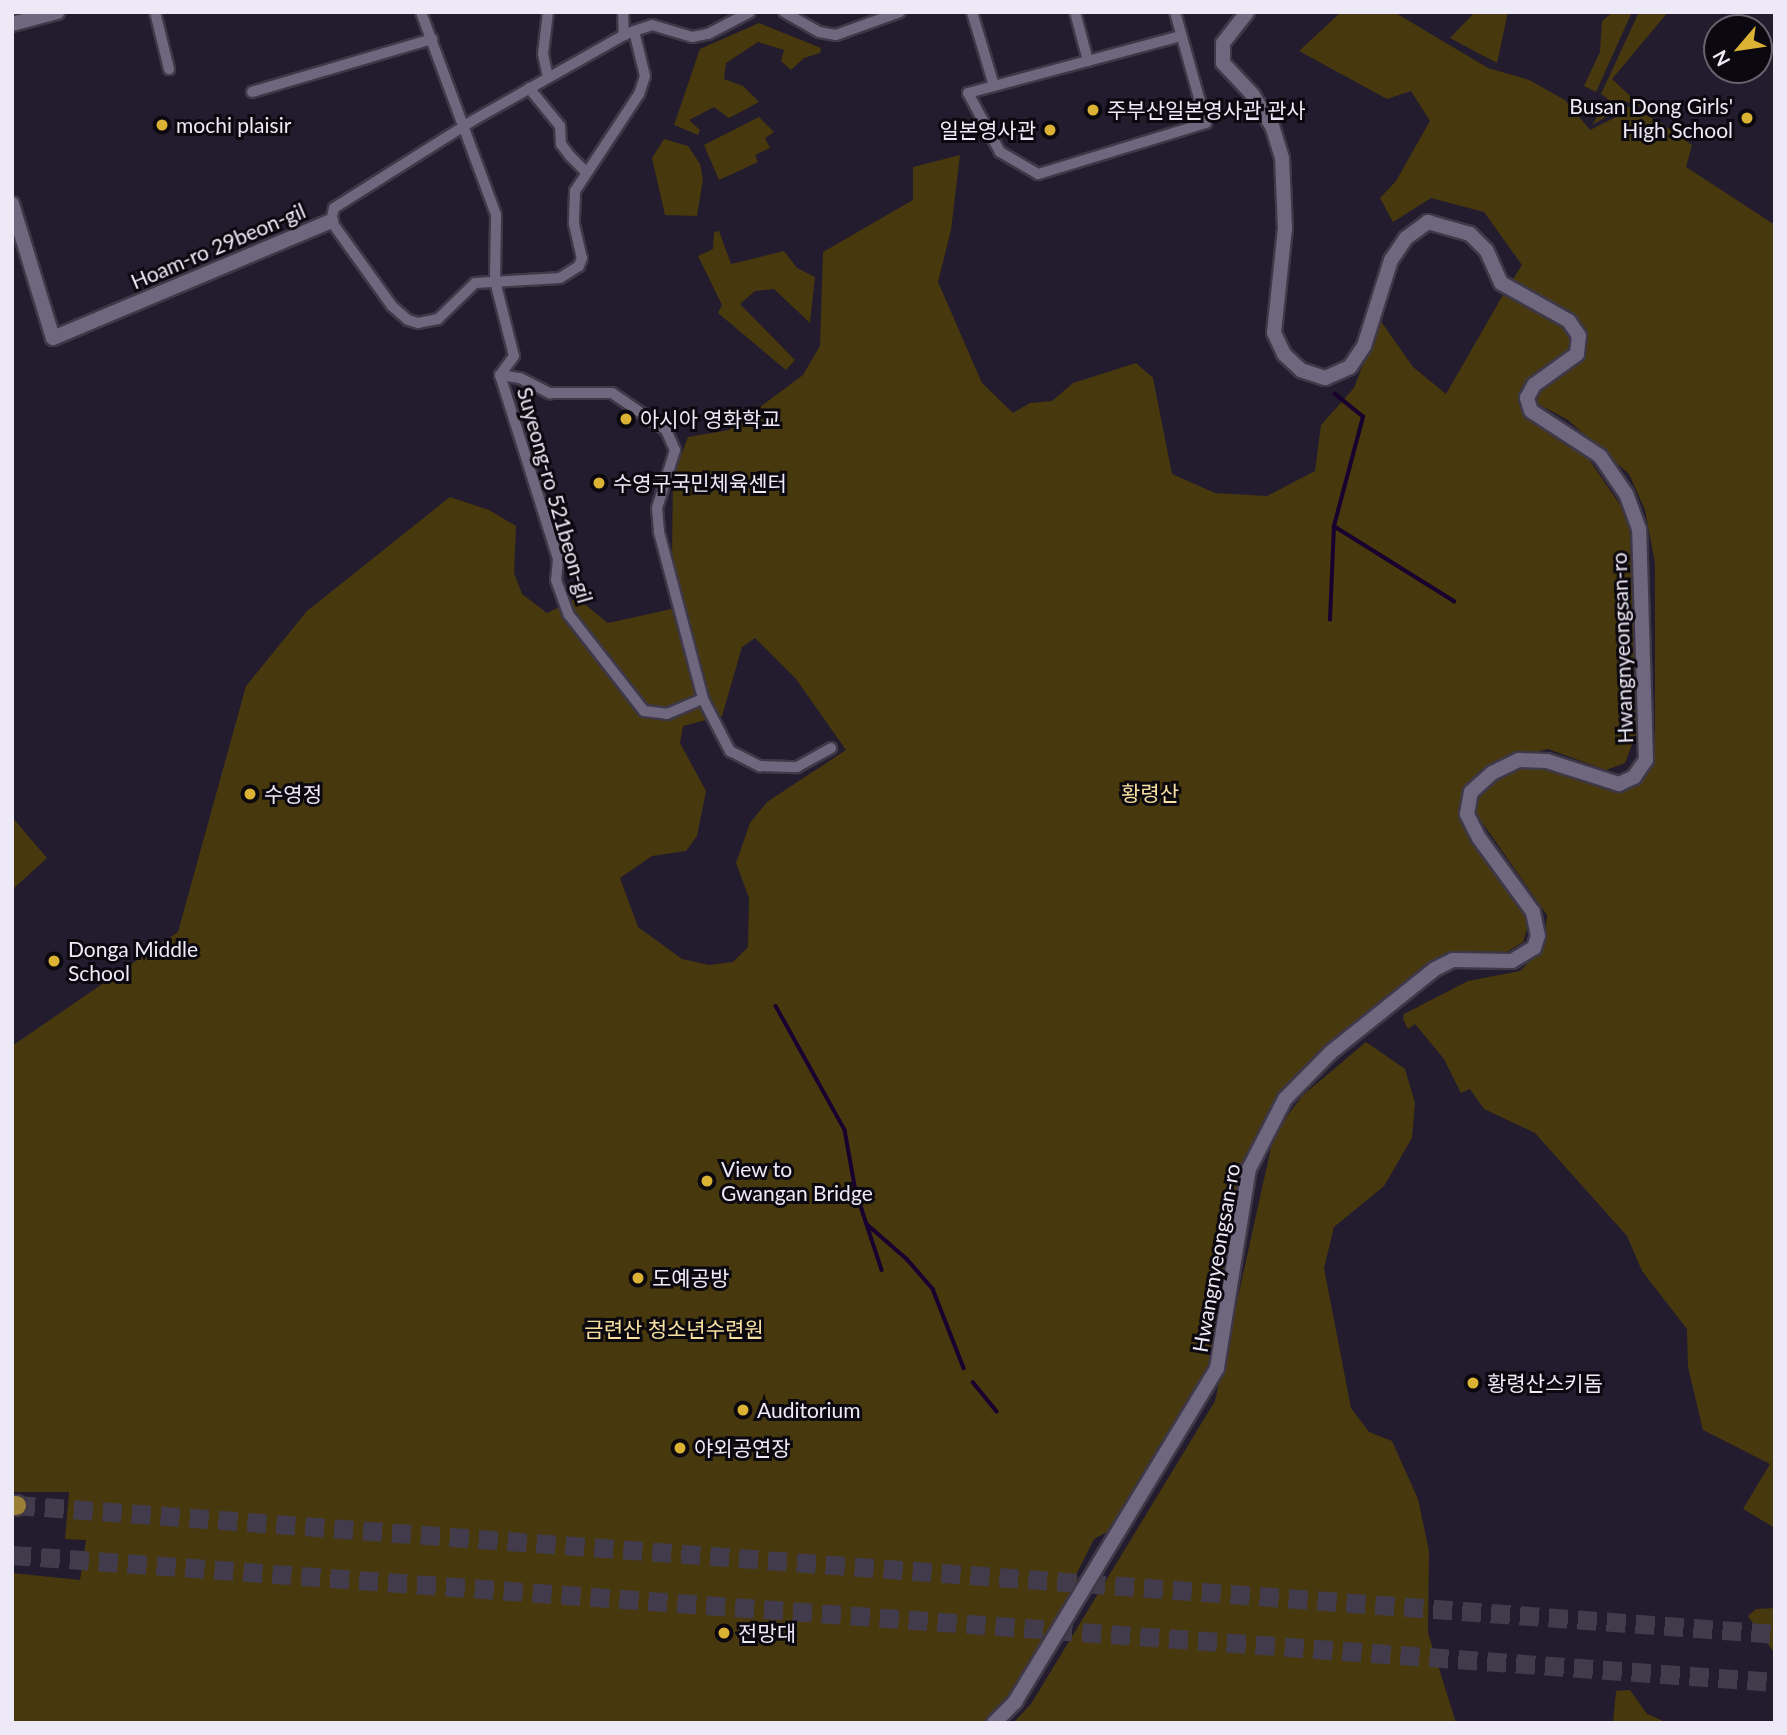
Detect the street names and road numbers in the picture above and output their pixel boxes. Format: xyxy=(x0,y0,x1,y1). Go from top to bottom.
street label: Hoam-ro 29beon-gil xyxy=(127,198,309,294)
street label: Suyeong-ro 521beon-gil xyxy=(512,384,598,606)
street label: Hwangnyeongsan-ro xyxy=(1606,552,1638,744)
street label: Hwangnyeongsan-ro xyxy=(1187,1162,1245,1354)

